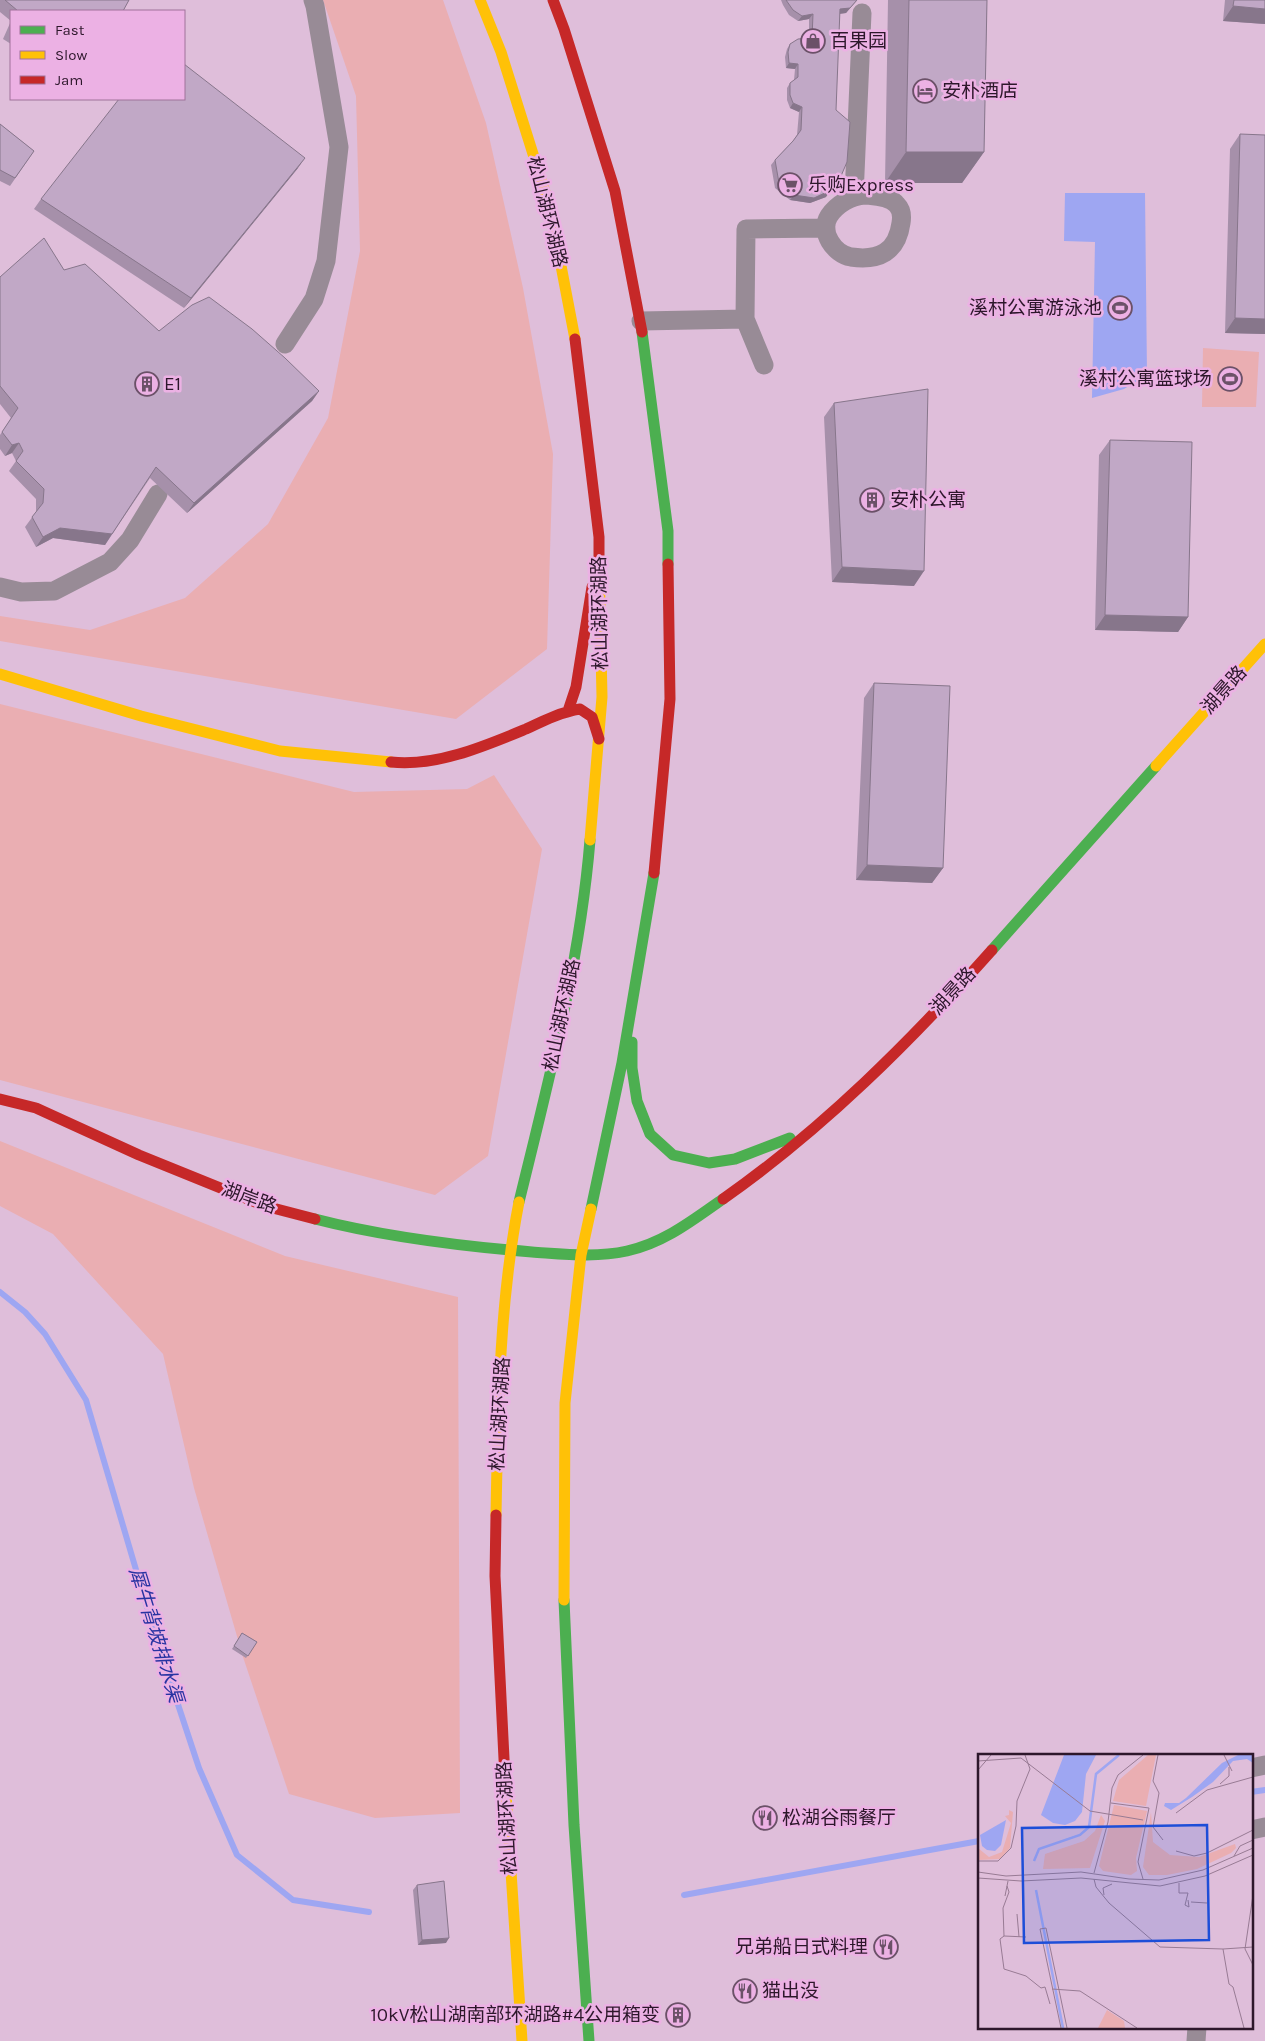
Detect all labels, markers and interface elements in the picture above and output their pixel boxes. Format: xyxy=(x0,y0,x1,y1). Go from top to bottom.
legend xyxy=(10,10,185,100)
text: Fast xyxy=(55,21,85,39)
shop icon: 百果园 xyxy=(800,28,826,54)
place label: 百果园 xyxy=(830,30,887,52)
text: Slow xyxy=(55,46,87,64)
text: Jam xyxy=(55,71,83,89)
hotel icon: 安朴酒店 xyxy=(912,78,938,104)
place label: 安朴酒店 xyxy=(942,80,1018,102)
street label: 松山湖环湖路 xyxy=(523,154,571,270)
supermarket icon: 乐购Express xyxy=(777,172,803,198)
place label: 乐购Express xyxy=(808,174,914,196)
sports icon: 溪村公寓游泳池 xyxy=(1107,295,1133,321)
place label: 溪村公寓游泳池 xyxy=(969,297,1102,319)
sports icon: 溪村公寓篮球场 xyxy=(1217,366,1243,392)
place label: 溪村公寓篮球场 xyxy=(1079,368,1212,390)
building icon: E1 xyxy=(134,371,160,397)
place label: E1 xyxy=(164,373,181,395)
building icon: 安朴公寓 xyxy=(859,487,885,513)
place label: 安朴公寓 xyxy=(890,489,966,511)
street label: 松山湖环湖路 xyxy=(588,556,612,670)
street label: 湖景路 xyxy=(1197,661,1251,719)
street label: 松山湖环湖路 xyxy=(539,957,585,1073)
street label: 湖景路 xyxy=(926,963,980,1019)
street label: 湖岸路 xyxy=(218,1178,280,1218)
street label: 松山湖环湖路 xyxy=(486,1356,514,1472)
water label: 犀牛背坡排水渠 xyxy=(125,1565,188,1708)
inset map xyxy=(978,1754,1252,2028)
street label: 松山湖环湖路 xyxy=(493,1760,521,1876)
restaurant icon: 松湖谷雨餐厅 xyxy=(752,1805,778,1831)
place label: 松湖谷雨餐厅 xyxy=(782,1807,896,1829)
restaurant icon: 兄弟船日式料理 xyxy=(873,1934,899,1960)
place label: 兄弟船日式料理 xyxy=(735,1936,868,1958)
restaurant icon: 猫出没 xyxy=(732,1978,758,2004)
place label: 猫出没 xyxy=(762,1980,819,2002)
building icon: 10kV松山湖南部环湖路#4公用箱变 xyxy=(665,2002,691,2028)
place label: 10kV松山湖南部环湖路#4公用箱变 xyxy=(371,2004,660,2026)

